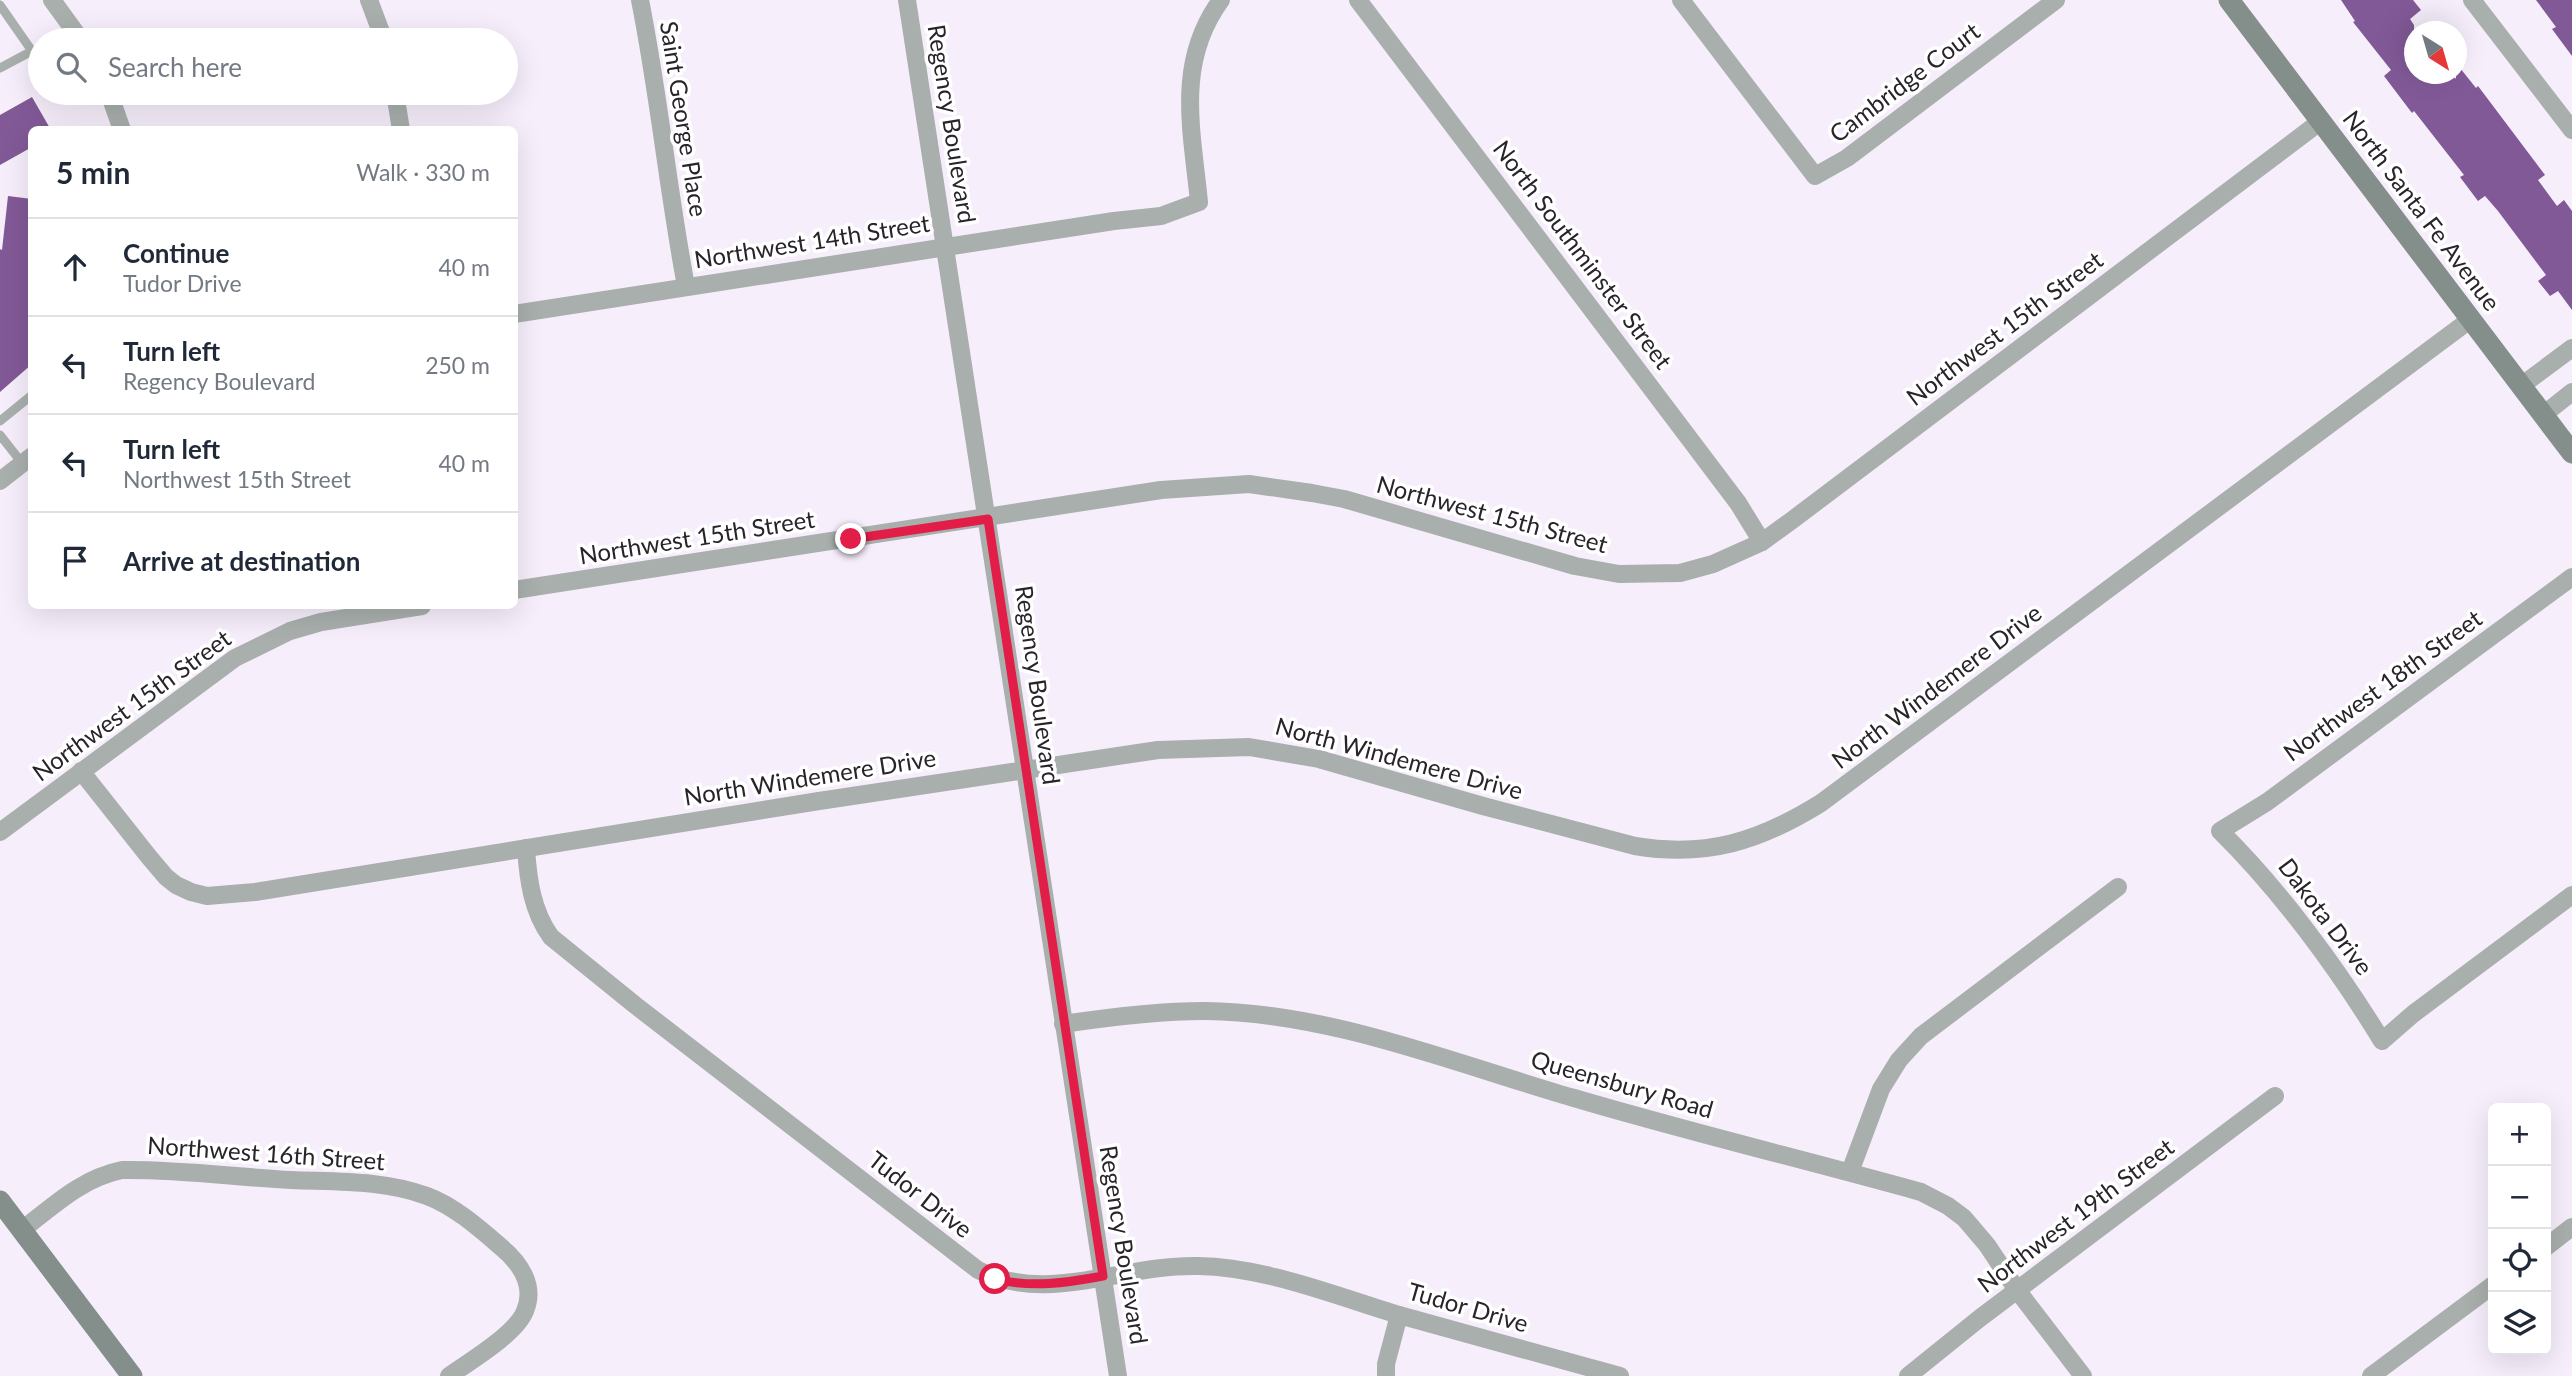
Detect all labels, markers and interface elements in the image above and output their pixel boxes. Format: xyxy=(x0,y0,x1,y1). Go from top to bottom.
street label: Cambridge Court xyxy=(1823,16,1985,148)
street label: Saint George Place xyxy=(655,19,714,219)
north arrow xyxy=(2404,21,2467,84)
street label: Regency Boulevard xyxy=(922,22,983,225)
search box xyxy=(28,28,518,105)
icon: search xyxy=(52,48,90,86)
text: Search here xyxy=(108,51,242,83)
street label: North Santa Fe Avenue xyxy=(2337,104,2507,316)
street label: North Southminster Street xyxy=(1488,134,1679,374)
text: 5 min xyxy=(56,154,130,190)
text: Walk · 330 m xyxy=(356,158,490,186)
street label: Northwest 14th Street xyxy=(692,208,932,273)
text: Continue xyxy=(123,237,229,269)
street label: Northwest 15th Street xyxy=(1900,244,2108,411)
icon: ahead xyxy=(56,248,94,286)
text: 40 m xyxy=(439,253,490,281)
text: Tudor Drive xyxy=(123,269,242,297)
text: Turn left xyxy=(123,335,220,367)
icon: left xyxy=(56,346,94,384)
text: 250 m xyxy=(425,351,490,379)
text: Regency Boulevard xyxy=(123,367,315,395)
text: Turn left xyxy=(123,433,220,465)
icon: left xyxy=(56,444,94,482)
text: 40 m xyxy=(439,449,490,477)
text: Northwest 15th Street xyxy=(123,465,351,493)
street label: Northwest 15th Street xyxy=(1374,469,1611,558)
street label: Northwest 15th Street xyxy=(577,504,817,569)
route end xyxy=(835,523,866,554)
icon: arrive xyxy=(56,542,94,580)
text: Arrive at destination xyxy=(123,545,360,577)
street label: Regency Boulevard xyxy=(1010,583,1067,786)
street label: North Windemere Drive xyxy=(1826,598,2047,774)
street label: Northwest 18th Street xyxy=(2277,603,2487,766)
street label: Northwest 15th Street xyxy=(26,623,236,786)
street label: North Windemere Drive xyxy=(1273,711,1526,805)
street label: North Windemere Drive xyxy=(682,742,938,811)
street label: Dakota Drive xyxy=(2273,852,2380,980)
street label: Queensbury Road xyxy=(1528,1044,1717,1123)
map controls xyxy=(2488,1103,2551,1355)
button: + xyxy=(2488,1103,2551,1166)
street label: Northwest 16th Street xyxy=(146,1130,386,1175)
street label: Northwest 19th Street xyxy=(1971,1131,2179,1298)
street label: Regency Boulevard xyxy=(1094,1143,1155,1346)
street label: Tudor Drive xyxy=(863,1144,979,1243)
button: − xyxy=(2488,1166,2551,1229)
button: locate xyxy=(2488,1229,2551,1292)
route start xyxy=(979,1263,1010,1294)
street label: Tudor Drive xyxy=(1405,1276,1532,1338)
button: layers xyxy=(2488,1292,2551,1355)

